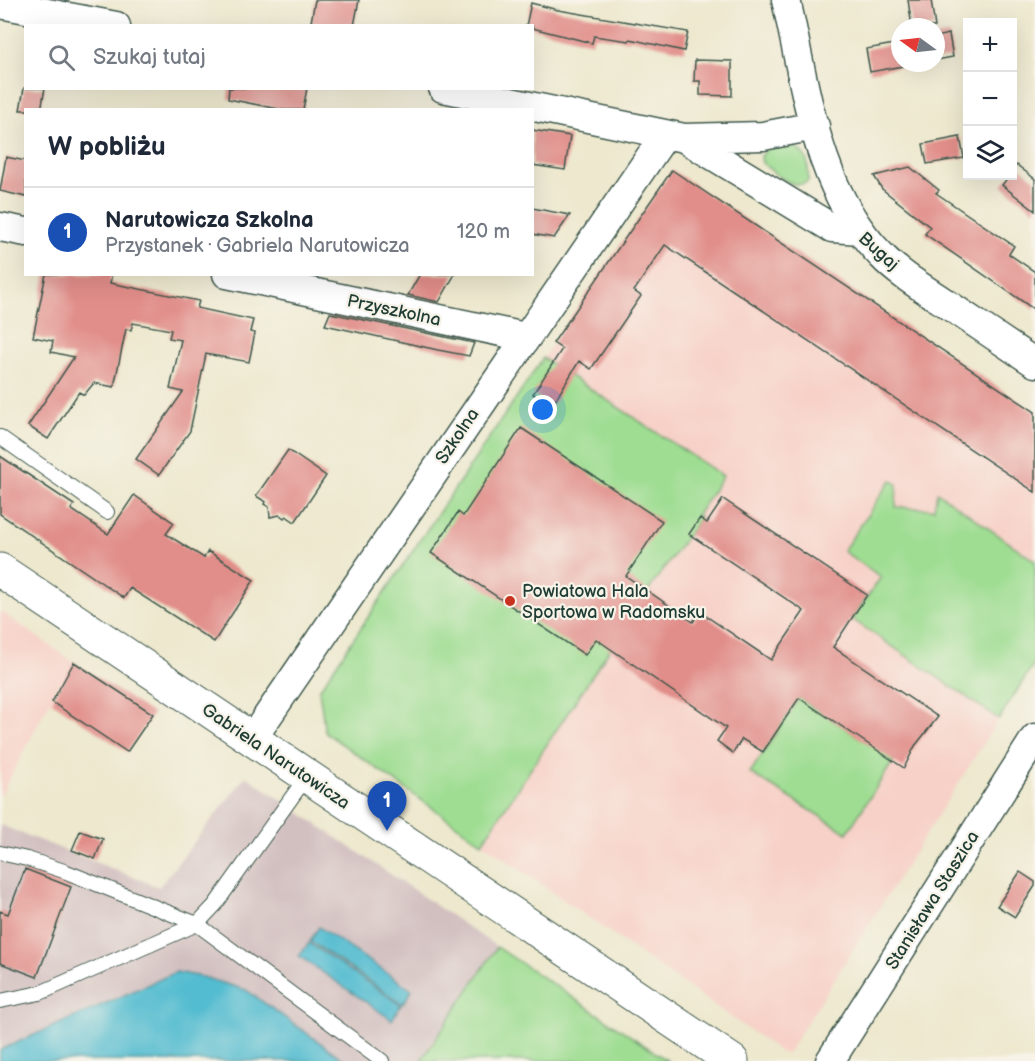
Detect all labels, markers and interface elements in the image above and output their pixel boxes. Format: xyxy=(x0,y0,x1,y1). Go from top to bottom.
north arrow xyxy=(891,18,945,72)
map controls xyxy=(963,18,1017,180)
button: + xyxy=(963,18,1017,72)
search box xyxy=(24,24,534,90)
icon: search xyxy=(45,41,78,74)
text: Szukaj tutaj xyxy=(93,44,206,71)
button: − xyxy=(963,72,1017,126)
button: layers xyxy=(963,126,1017,180)
text: W pobliżu xyxy=(48,132,166,163)
text: Narutowicza Szkolna xyxy=(105,207,314,234)
text: 1 xyxy=(63,220,72,244)
text: 120 m xyxy=(457,220,510,244)
street label: Bugaj xyxy=(854,228,903,275)
text: Przystanek · Gabriela Narutowicza xyxy=(105,234,410,258)
street label: Przyszkolna xyxy=(345,290,443,331)
your location xyxy=(528,395,557,424)
street label: Szkolna xyxy=(431,404,484,468)
place label: Powiatowa Hala Sportowa w Radomsku xyxy=(522,581,705,623)
marker: Powiatowa Hala Sportowa w Radomsku xyxy=(503,594,517,608)
street label: Gabriela Narutowicza xyxy=(198,699,354,814)
pin: 1 xyxy=(368,782,406,831)
street label: Stanisława Staszica xyxy=(881,827,984,973)

